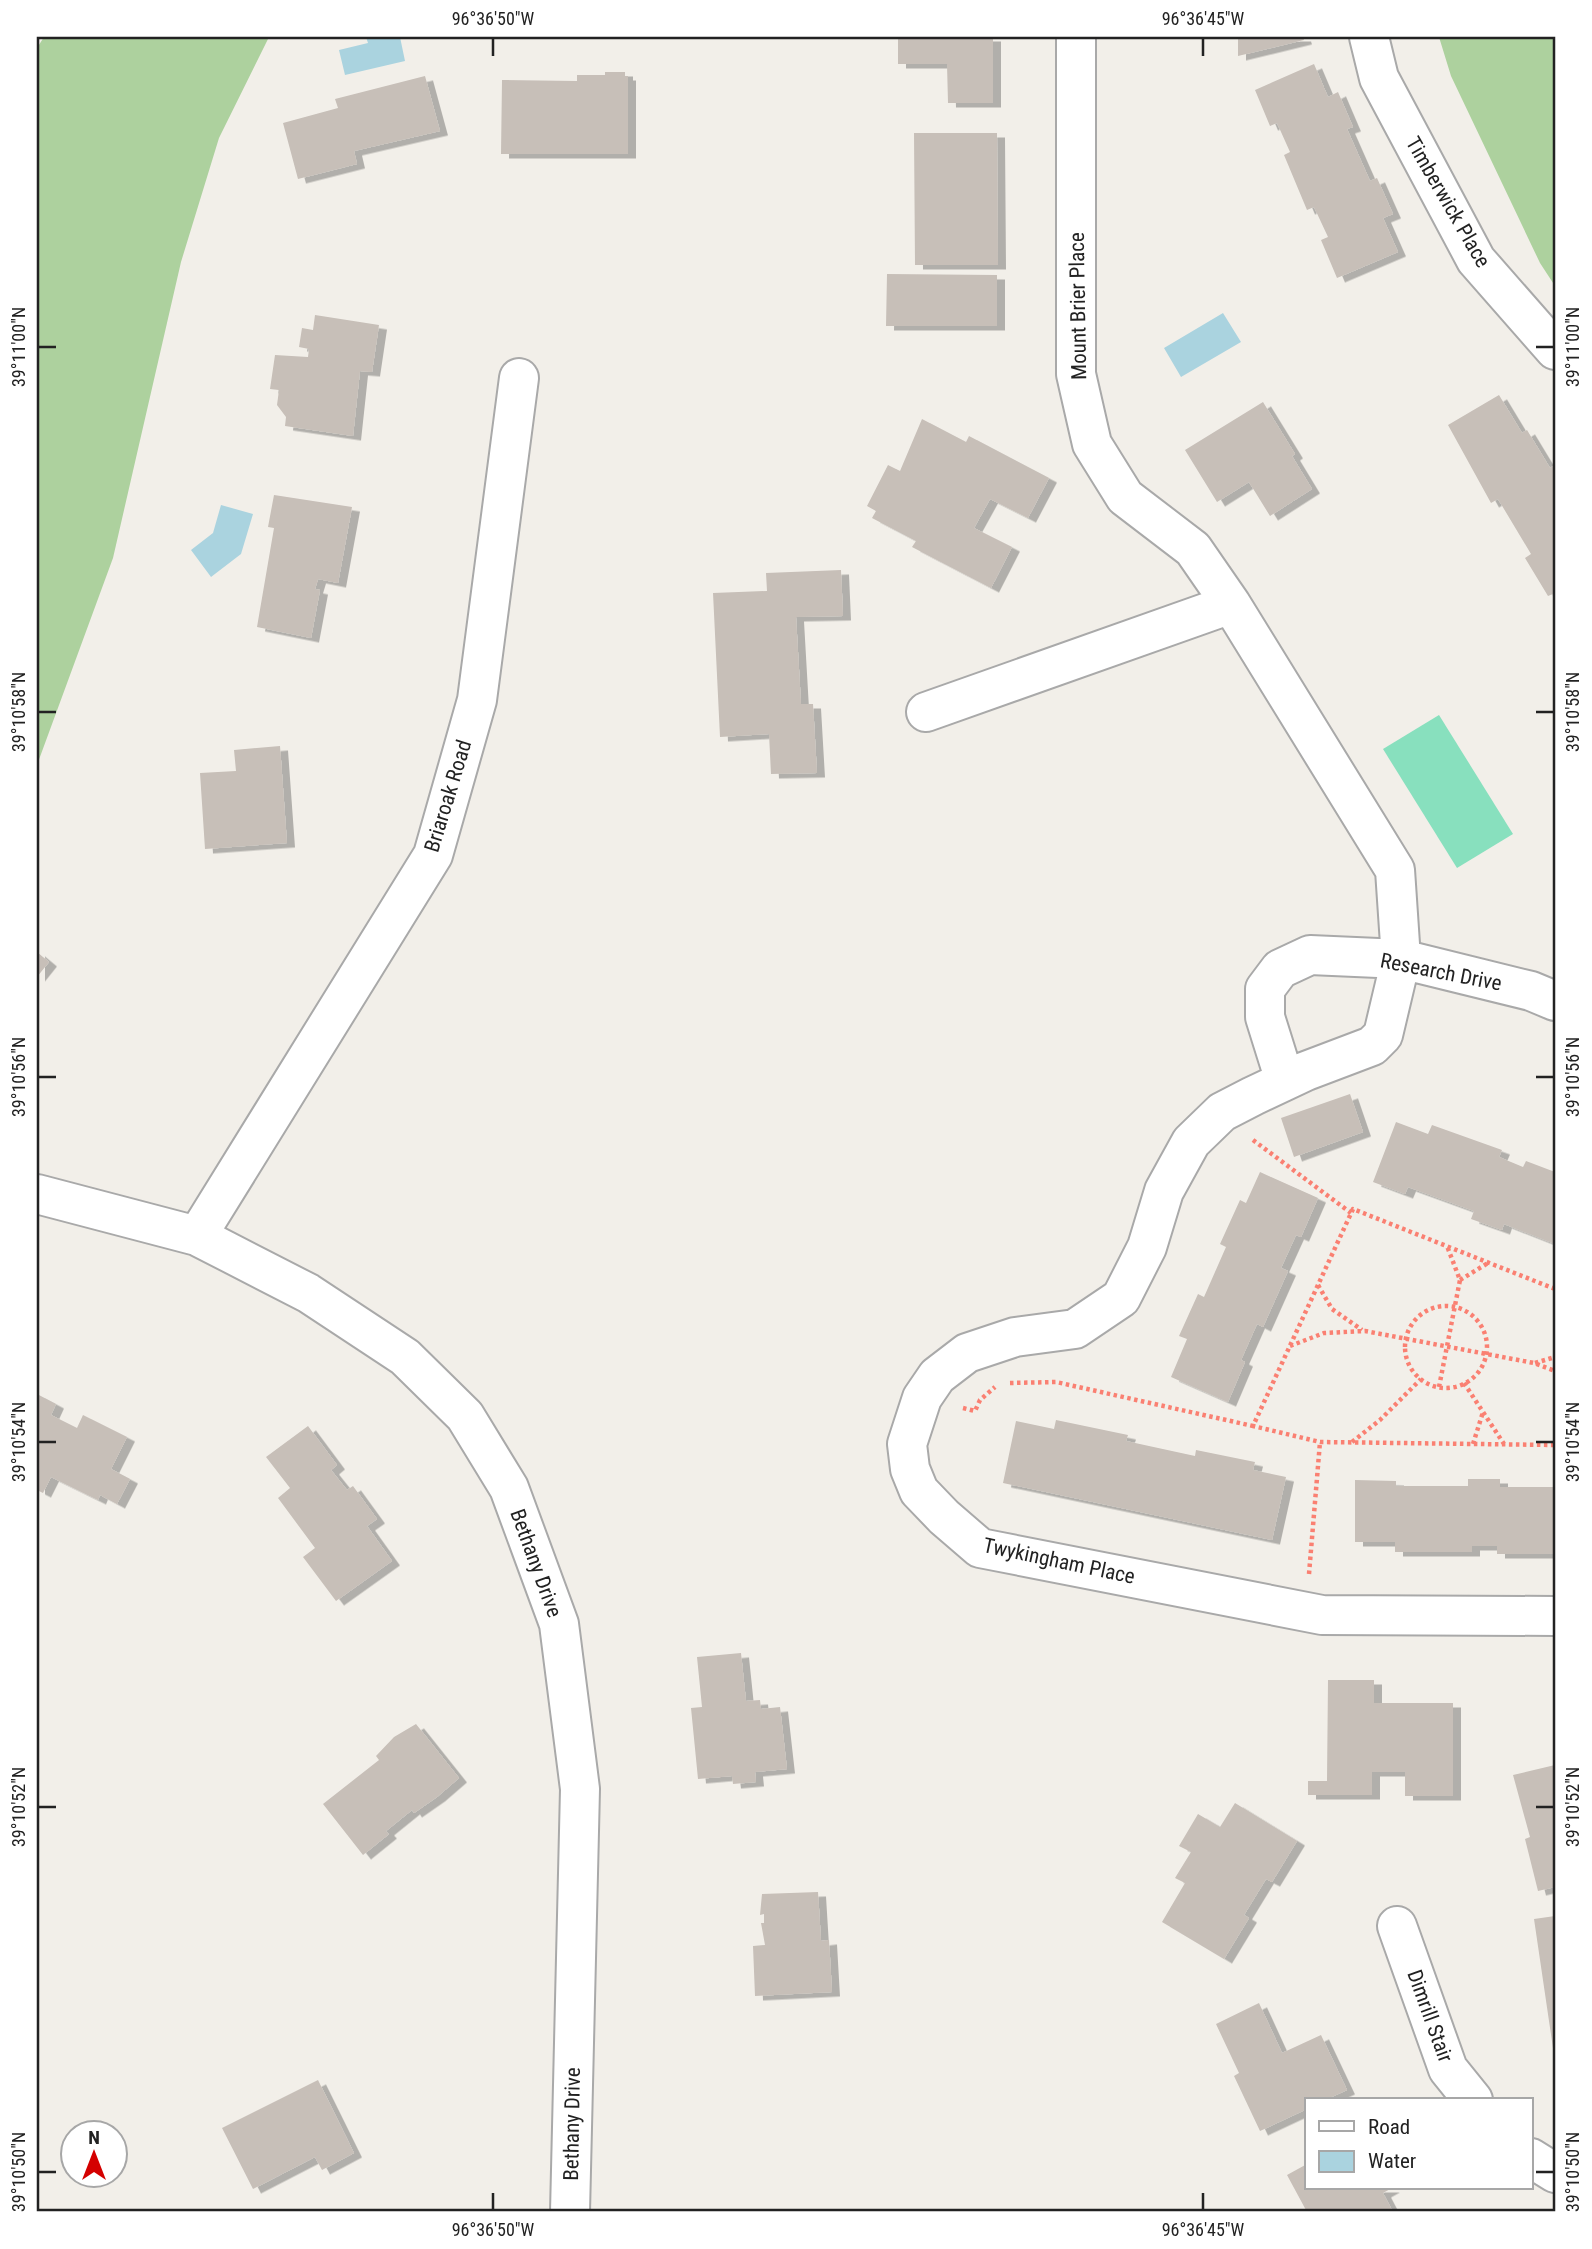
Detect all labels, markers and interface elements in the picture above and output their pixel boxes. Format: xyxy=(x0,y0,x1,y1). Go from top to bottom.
text: 96°36'50"W xyxy=(452,8,535,29)
text: 96°36'45"W xyxy=(1162,8,1245,29)
street label: Timberwick Place xyxy=(1401,132,1495,272)
street label: Mount Brier Place xyxy=(1065,232,1091,380)
text: 39°11'00"N xyxy=(8,307,29,387)
text: 39°11'00"N xyxy=(1562,307,1583,387)
text: 39°10'58"N xyxy=(8,672,29,752)
text: 39°10'58"N xyxy=(1562,672,1583,752)
street label: Briaroak Road xyxy=(420,737,476,855)
street label: Research Drive xyxy=(1378,948,1504,996)
text: 39°10'56"N xyxy=(8,1037,29,1117)
text: 39°10'56"N xyxy=(1562,1037,1583,1117)
text: 39°10'54"N xyxy=(8,1402,29,1482)
text: 39°10'54"N xyxy=(1562,1402,1583,1482)
street label: Bethany Drive xyxy=(505,1506,567,1621)
street label: Twykingham Place xyxy=(981,1533,1137,1589)
text: 39°10'52"N xyxy=(8,1767,29,1847)
text: 39°10'52"N xyxy=(1562,1767,1583,1847)
street label: Dimrill Stair xyxy=(1402,1966,1458,2066)
street label: Bethany Drive xyxy=(559,2067,585,2181)
legend xyxy=(1305,2098,1532,2190)
text: Road xyxy=(1368,2115,1410,2139)
north arrow xyxy=(60,2120,130,2190)
text: N xyxy=(88,2126,100,2149)
text: 39°10'50"N xyxy=(8,2132,29,2212)
text: 39°10'50"N xyxy=(1562,2132,1583,2212)
text: Water xyxy=(1368,2149,1416,2173)
text: 96°36'50"W xyxy=(452,2219,535,2240)
text: 96°36'45"W xyxy=(1162,2219,1245,2240)

